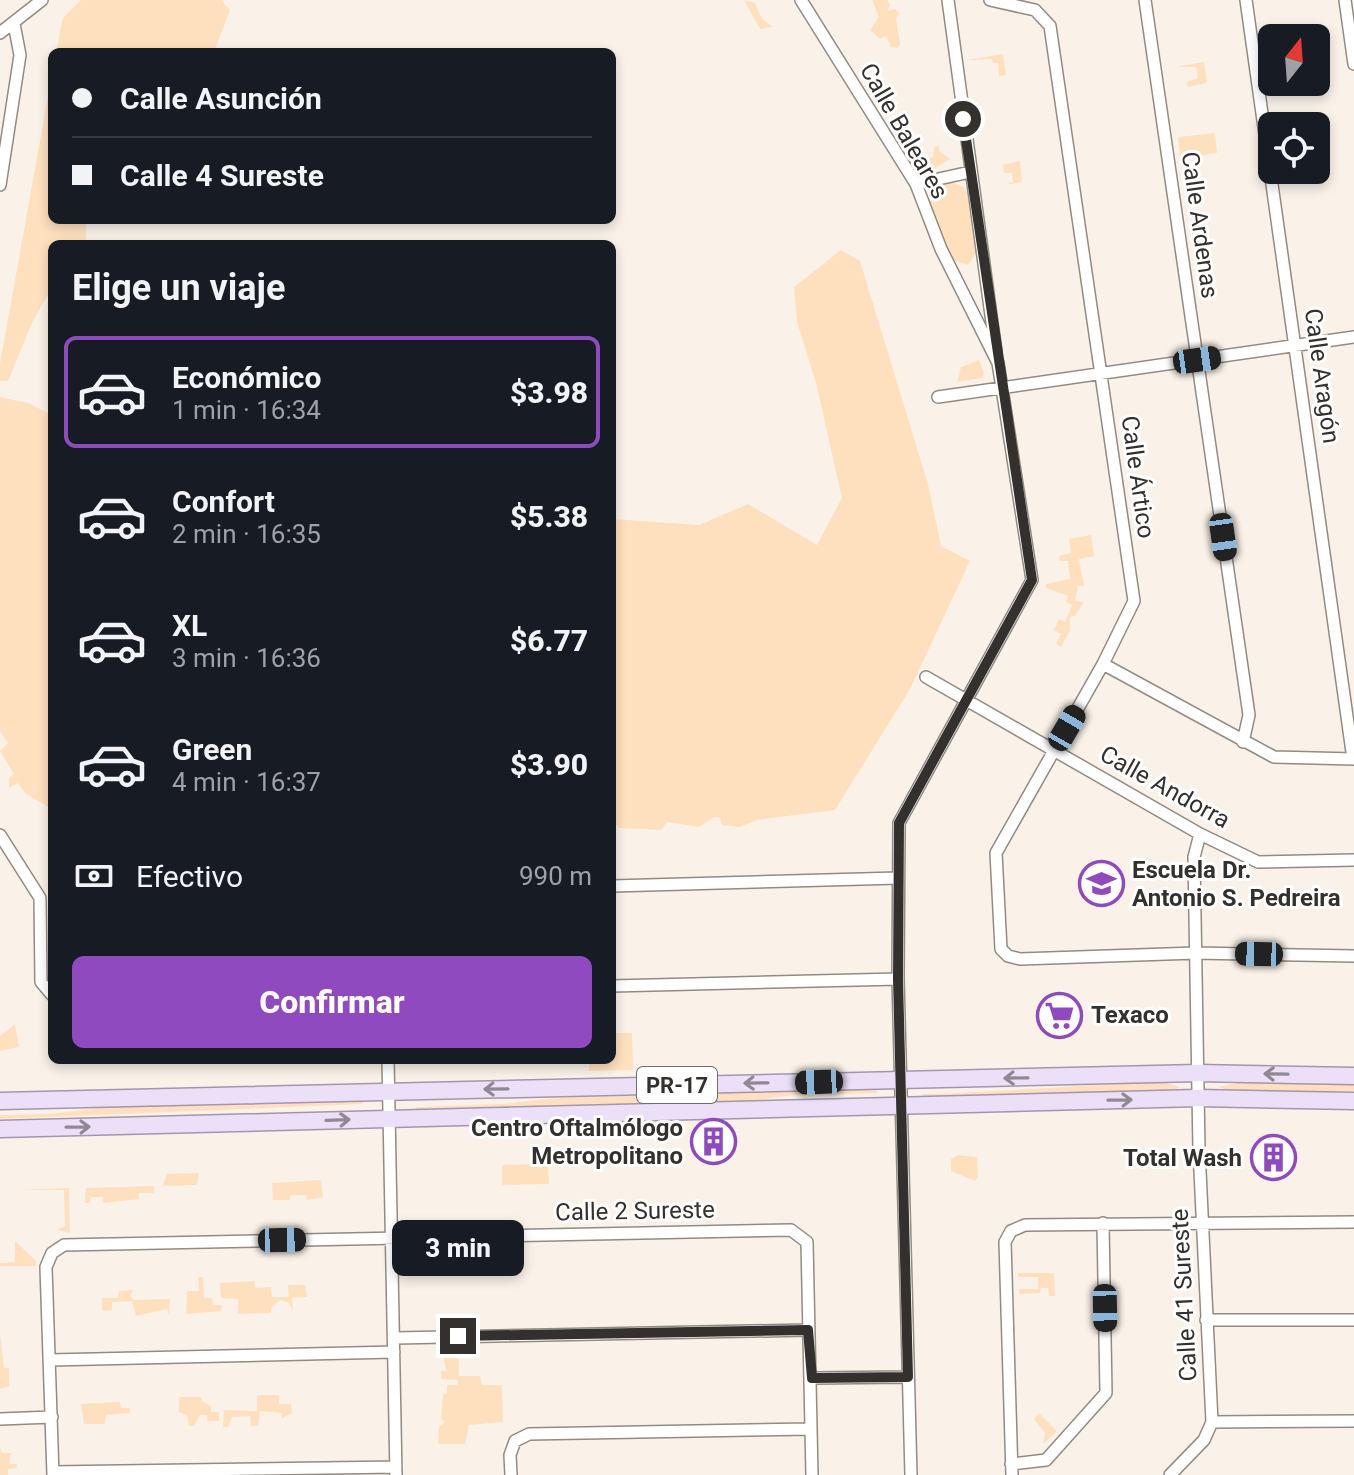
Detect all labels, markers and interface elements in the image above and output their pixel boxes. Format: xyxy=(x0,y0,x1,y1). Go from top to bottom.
north arrow xyxy=(1258,24,1330,96)
map controls xyxy=(1258,24,1330,184)
street label: Calle Baleares xyxy=(854,58,954,204)
text: Calle Asunción xyxy=(120,81,322,116)
route start xyxy=(945,101,981,137)
button: locate xyxy=(1258,112,1330,184)
street label: Calle Ardenas xyxy=(1176,150,1224,300)
text: Calle 4 Sureste xyxy=(120,158,324,193)
text: Elige un viaje xyxy=(72,267,285,309)
street label: Calle Aragón xyxy=(1299,307,1345,445)
car xyxy=(1172,345,1222,375)
icon: car xyxy=(76,356,148,428)
text: Económico xyxy=(172,360,321,395)
text: $3.98 xyxy=(510,375,588,410)
text: 1 min · 16:34 xyxy=(172,395,321,425)
street label: Calle Ártico xyxy=(1116,414,1160,540)
icon: car xyxy=(76,480,148,552)
text: Confort xyxy=(172,484,275,519)
text: $5.38 xyxy=(510,499,588,534)
car xyxy=(1208,512,1238,562)
text: 2 min · 16:35 xyxy=(172,519,321,549)
icon: car xyxy=(76,604,148,676)
text: XL xyxy=(172,608,207,643)
text: $6.77 xyxy=(510,623,588,658)
text: 3 min · 16:36 xyxy=(172,643,321,673)
car xyxy=(1045,701,1089,755)
icon: car xyxy=(76,728,148,800)
text: Green xyxy=(172,732,252,767)
street label: Calle Andorra xyxy=(1095,740,1235,834)
text: $3.90 xyxy=(510,747,588,782)
text: 4 min · 16:37 xyxy=(172,767,321,797)
icon: cash xyxy=(72,854,116,898)
place label: Escuela Dr. Antonio S. Pedreira xyxy=(1132,856,1341,912)
text: Efectivo xyxy=(136,859,243,894)
school or university icon: Escuela Dr. Antonio S. Pedreira xyxy=(1077,860,1125,908)
text: 990 m xyxy=(519,861,592,891)
car xyxy=(1235,942,1283,966)
button: Confirmar xyxy=(72,956,592,1048)
supermarket icon: Texaco xyxy=(1036,991,1084,1039)
place label: Texaco xyxy=(1091,1001,1169,1029)
one-way arrow xyxy=(1263,1066,1290,1082)
road number: PR-17 xyxy=(637,1067,717,1103)
car xyxy=(795,1069,843,1095)
one-way arrow xyxy=(1003,1070,1030,1085)
one-way arrow xyxy=(743,1076,770,1091)
one-way arrow xyxy=(483,1082,510,1097)
one-way arrow xyxy=(1106,1093,1133,1108)
one-way arrow xyxy=(324,1112,351,1128)
place label: Centro Oftalmólogo Metropolitano xyxy=(471,1114,683,1170)
building icon: Centro Oftalmólogo Metropolitano xyxy=(690,1118,738,1166)
one-way arrow xyxy=(64,1119,91,1135)
building icon: Total Wash xyxy=(1249,1134,1297,1182)
place label: Total Wash xyxy=(1123,1144,1242,1172)
street label: Calle 2 Sureste xyxy=(555,1196,715,1226)
street label: Calle 41 Sureste xyxy=(1165,1208,1203,1382)
callout: 3 min xyxy=(392,1220,524,1276)
car xyxy=(258,1228,306,1252)
text: 3 min xyxy=(425,1233,491,1263)
car xyxy=(1093,1284,1117,1332)
route end xyxy=(440,1318,476,1354)

